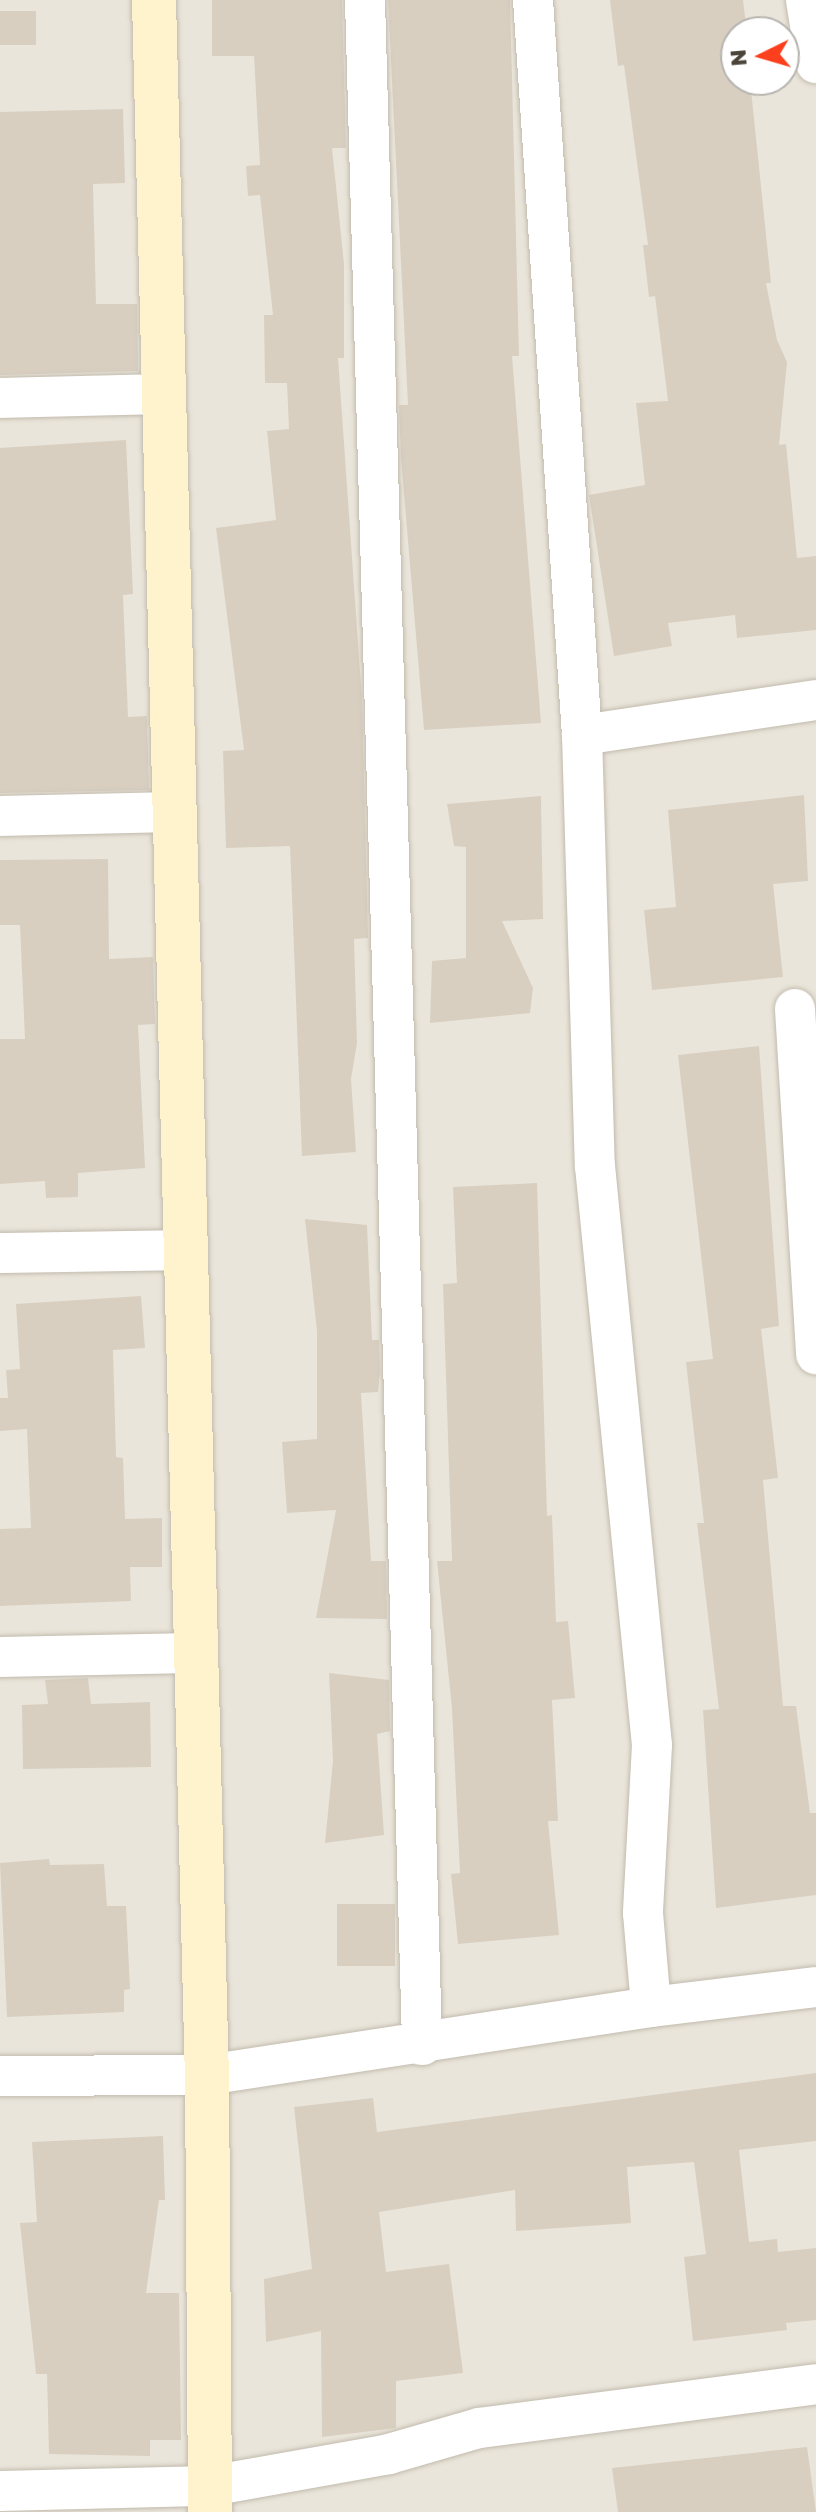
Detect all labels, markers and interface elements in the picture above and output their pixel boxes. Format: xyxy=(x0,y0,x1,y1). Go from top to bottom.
north arrow xyxy=(720,16,800,96)
text: N xyxy=(723,48,752,67)

